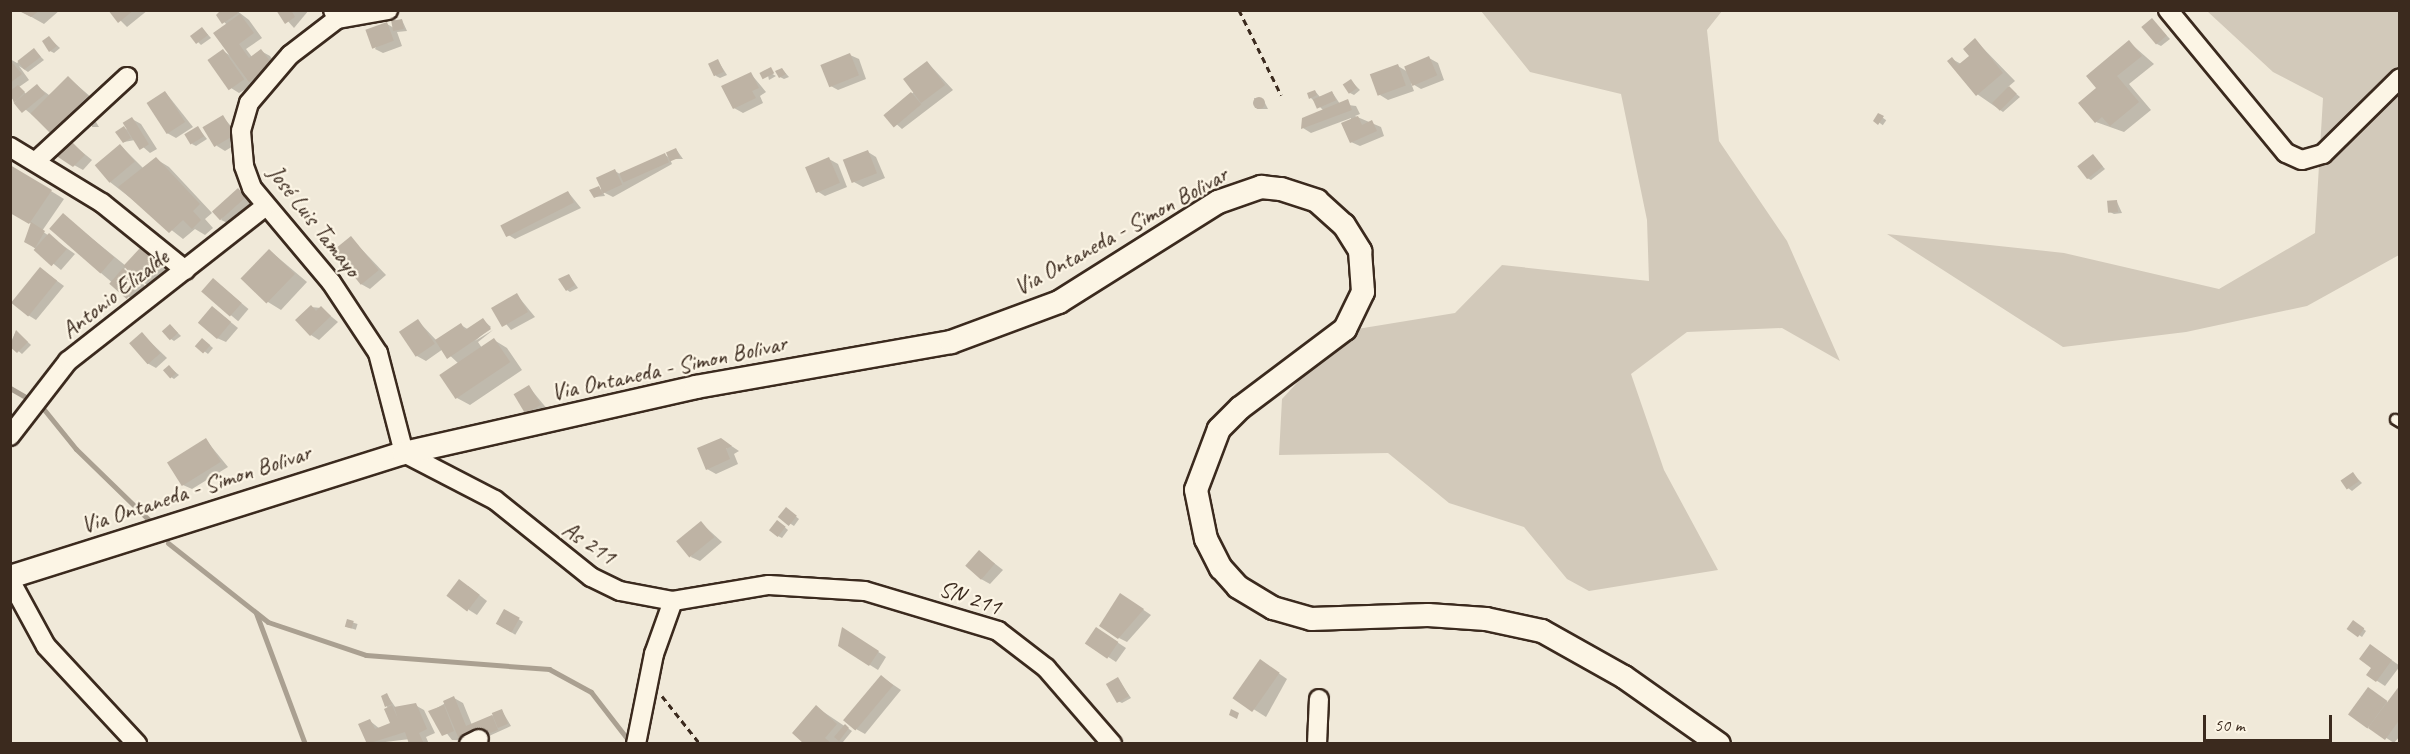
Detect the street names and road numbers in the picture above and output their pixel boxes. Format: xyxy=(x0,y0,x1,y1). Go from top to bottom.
street label: José Luis Tamayo xyxy=(262,160,366,282)
street label: Via Ontaneda - Simon Bolivar xyxy=(1009,160,1233,302)
street label: Antonio Elizalde xyxy=(56,243,174,345)
street label: Via Ontaneda - Simon Bolivar xyxy=(548,329,790,407)
street label: Via Ontaneda - Simon Bolivar xyxy=(77,438,315,540)
street label: As 211 xyxy=(557,515,621,571)
street label: SN 211 xyxy=(935,574,1005,622)

